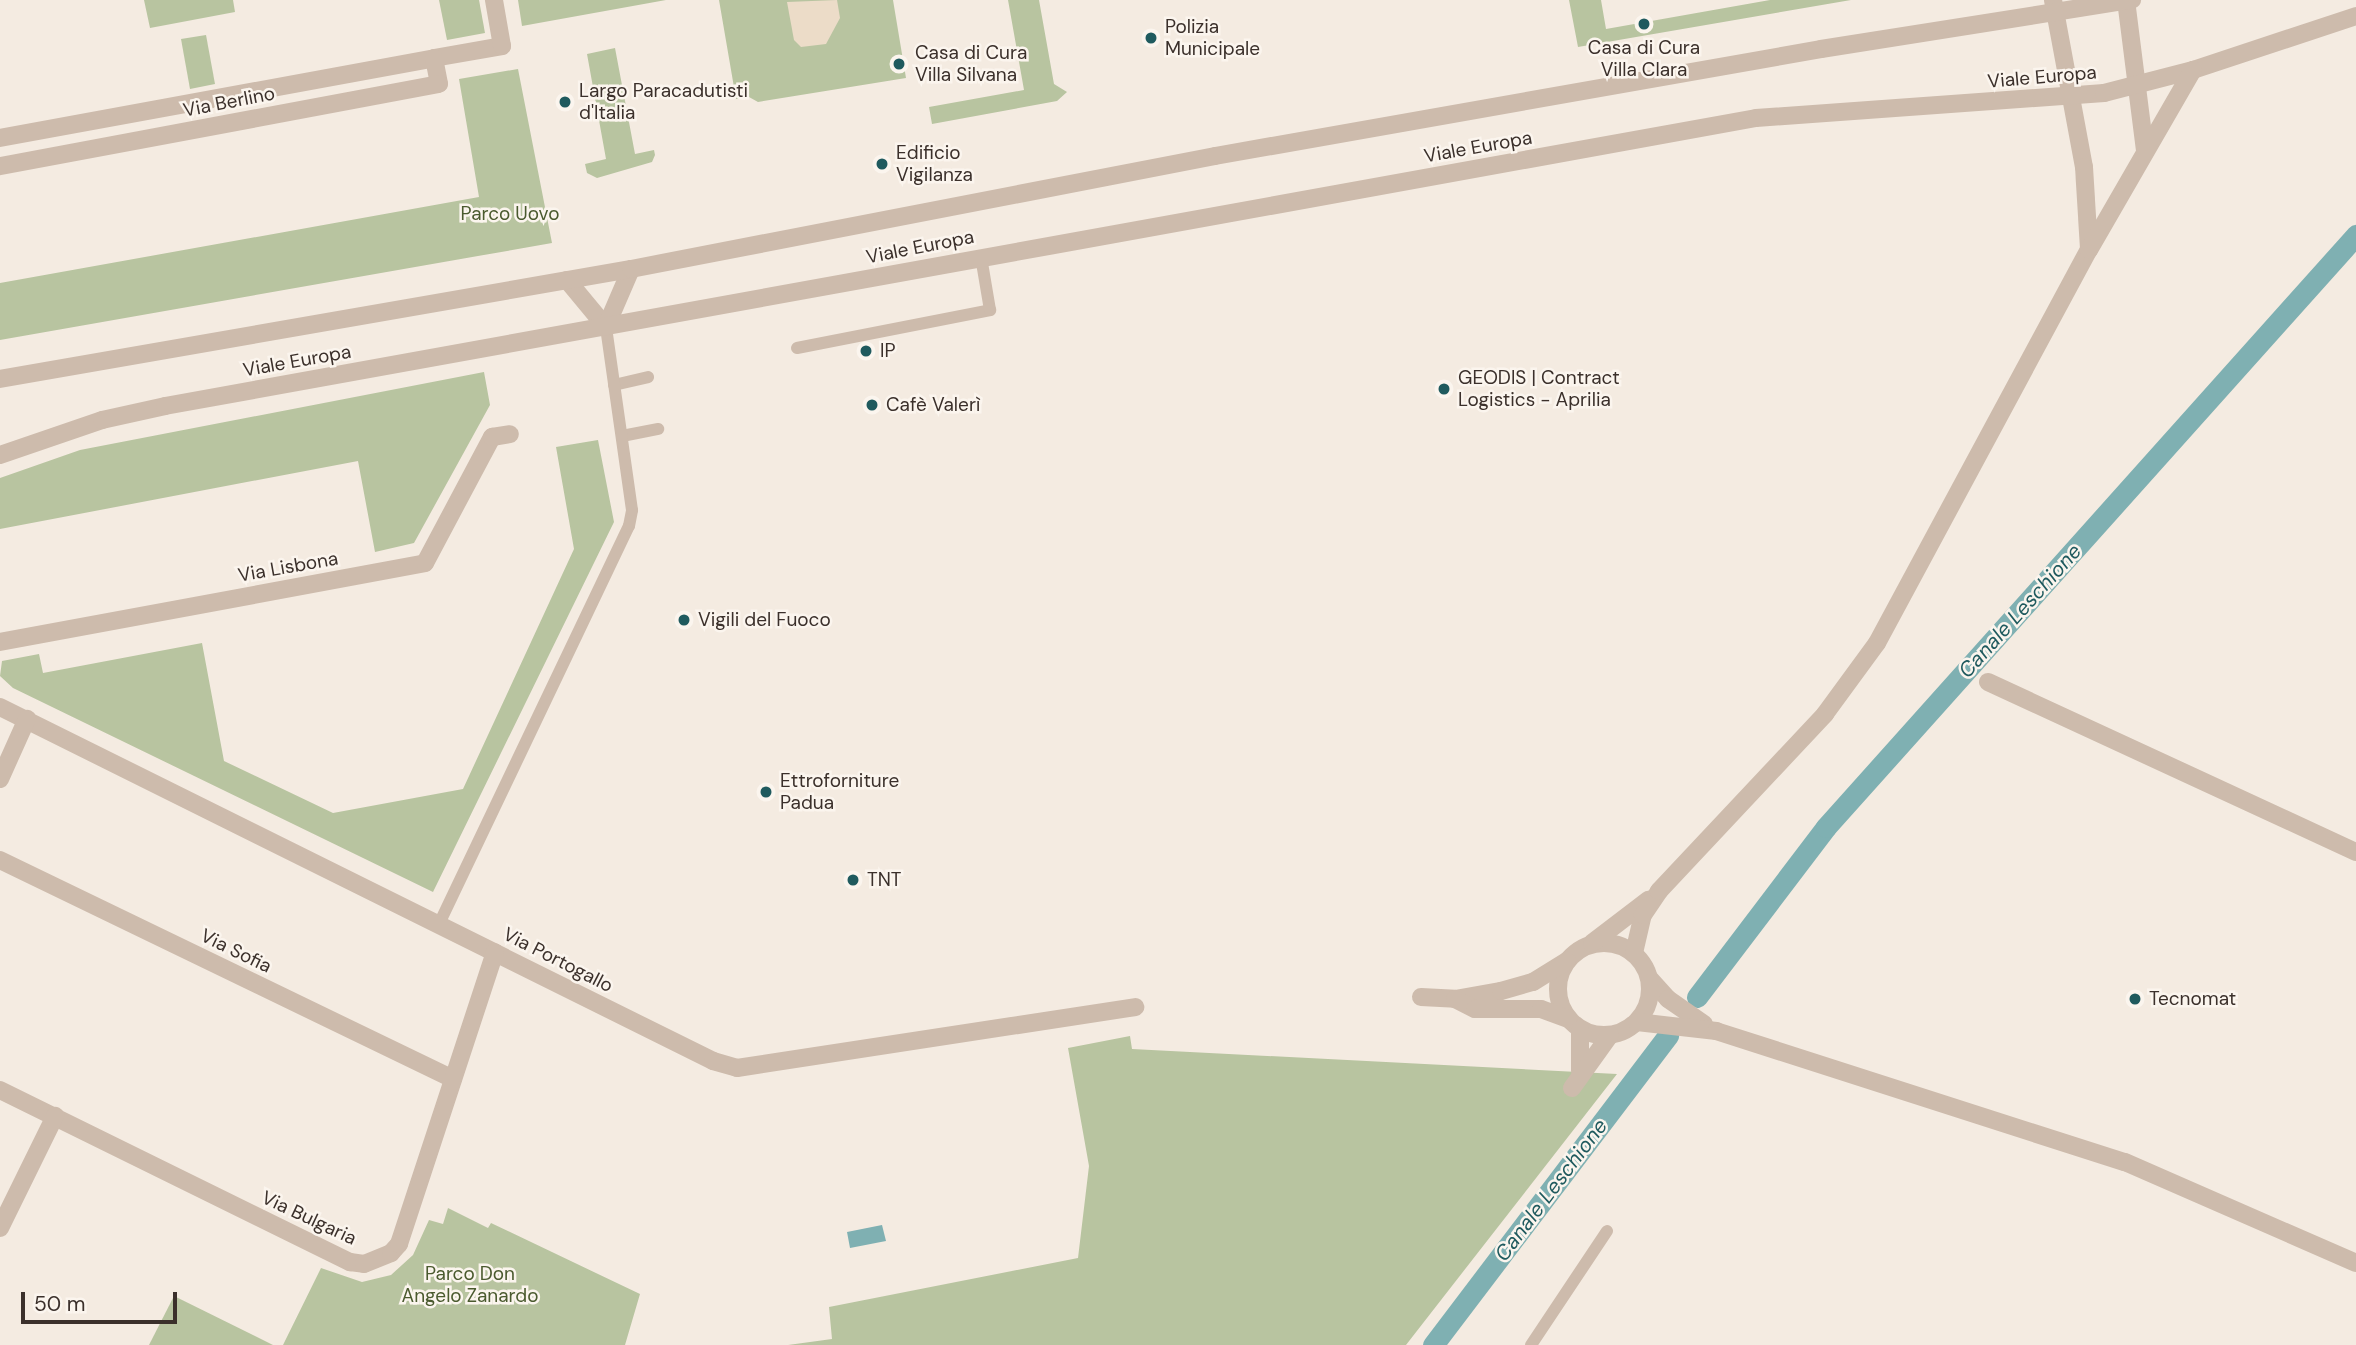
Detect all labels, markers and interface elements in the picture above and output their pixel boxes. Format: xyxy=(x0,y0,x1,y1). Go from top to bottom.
marker: Casa di Cura Villa Clara xyxy=(1634,14,1654,34)
place label: Polizia Municipale xyxy=(1165,16,1260,60)
marker: Polizia Municipale xyxy=(1143,30,1159,46)
place label: Casa di Cura Villa Clara xyxy=(1588,37,1700,81)
place label: Casa di Cura Villa Silvana xyxy=(915,42,1027,86)
marker: Casa di Cura Villa Silvana xyxy=(889,54,909,74)
street label: Viale Europa xyxy=(1986,61,2098,93)
place label: Largo Paracadutisti d'Italia xyxy=(579,80,748,124)
street label: Via Berlino xyxy=(181,82,277,122)
marker: Largo Paracadutisti d'Italia xyxy=(557,94,573,110)
street label: Viale Europa xyxy=(1422,126,1534,168)
place label: Edificio Vigilanza xyxy=(896,142,973,186)
marker: Edificio Vigilanza xyxy=(874,156,890,172)
park label: Parco Uovo xyxy=(461,203,559,225)
street label: Viale Europa xyxy=(864,225,976,269)
street label: Viale Europa xyxy=(241,340,353,382)
place label: IP xyxy=(880,340,895,362)
marker: IP xyxy=(858,343,874,359)
place label: GEODIS | Contract Logistics - Aprilia xyxy=(1458,367,1620,411)
marker: GEODIS | Contract Logistics - Aprilia xyxy=(1436,381,1452,397)
place label: Cafè Valerì xyxy=(886,394,980,416)
marker: Cafè Valerì xyxy=(864,397,880,413)
water label: Canale Leschione xyxy=(1953,539,2087,683)
street label: Via Lisbona xyxy=(236,547,340,587)
place label: Vigili del Fuoco xyxy=(698,609,831,631)
marker: Vigili del Fuoco xyxy=(676,612,692,628)
place label: Ettroforniture Padua xyxy=(780,770,899,814)
marker: Ettroforniture Padua xyxy=(758,784,774,800)
place label: TNT xyxy=(867,869,901,891)
marker: TNT xyxy=(845,872,861,888)
street label: Via Portogallo xyxy=(499,923,617,997)
street label: Via Sofia xyxy=(197,924,275,978)
place label: Tecnomat xyxy=(2149,988,2236,1010)
marker: Tecnomat xyxy=(2127,991,2143,1007)
water label: Canale Leschione xyxy=(1489,1114,1613,1266)
street label: Via Bulgaria xyxy=(258,1186,360,1250)
park label: Parco Don Angelo Zanardo xyxy=(402,1263,538,1307)
scale bar xyxy=(24,1278,180,1322)
text: 50 m xyxy=(34,1290,85,1318)

